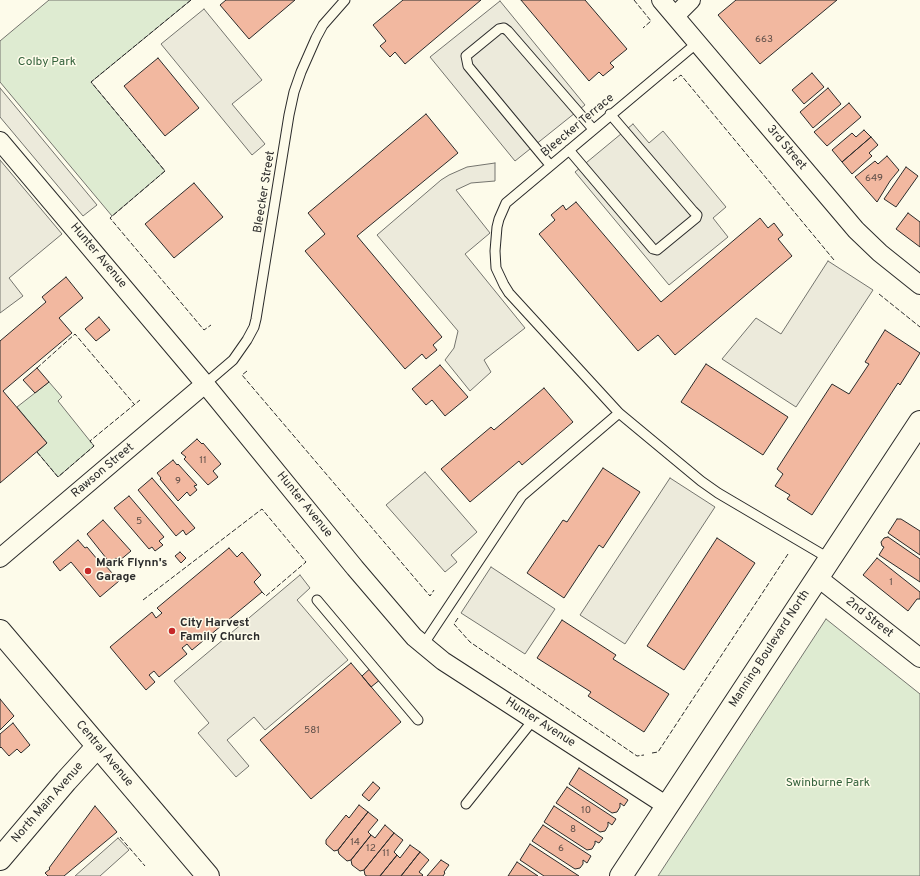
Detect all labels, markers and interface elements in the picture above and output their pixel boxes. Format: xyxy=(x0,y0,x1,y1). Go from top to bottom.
house number: 663 xyxy=(755,34,773,46)
park label: Colby Park xyxy=(18,56,76,70)
street label: Bleecker Terrace xyxy=(539,91,617,161)
street label: 3rd Street xyxy=(763,123,809,173)
street label: Bleecker Street xyxy=(251,150,279,234)
house number: 649 xyxy=(865,173,883,185)
street label: Hunter Avenue xyxy=(67,221,129,291)
street label: Rawson Street xyxy=(69,441,137,501)
house number: 11 xyxy=(199,455,207,467)
street label: Hunter Avenue xyxy=(273,469,335,541)
house number: 9 xyxy=(175,476,181,488)
house number: 5 xyxy=(136,516,142,528)
place label: Mark Flynn's Garage xyxy=(96,557,167,585)
marker: Mark Flynn's Garage xyxy=(83,566,93,576)
house number: 1 xyxy=(889,577,893,589)
street label: Manning Boulevard North xyxy=(727,588,813,710)
street label: 2nd Street xyxy=(842,595,896,641)
place label: City Harvest Family Church xyxy=(180,617,260,645)
marker: City Harvest Family Church xyxy=(167,626,177,636)
street label: Hunter Avenue xyxy=(502,695,578,751)
street label: Central Avenue xyxy=(72,718,136,790)
house number: 581 xyxy=(304,725,320,737)
street label: North Main Avenue xyxy=(9,760,87,846)
park label: Swinburne Park xyxy=(786,777,870,791)
house number: 10 xyxy=(581,805,591,817)
house number: 8 xyxy=(570,824,576,836)
house number: 14 xyxy=(350,837,360,849)
house number: 12 xyxy=(366,843,376,855)
house number: 6 xyxy=(558,843,564,855)
house number: 11 xyxy=(382,848,390,860)

